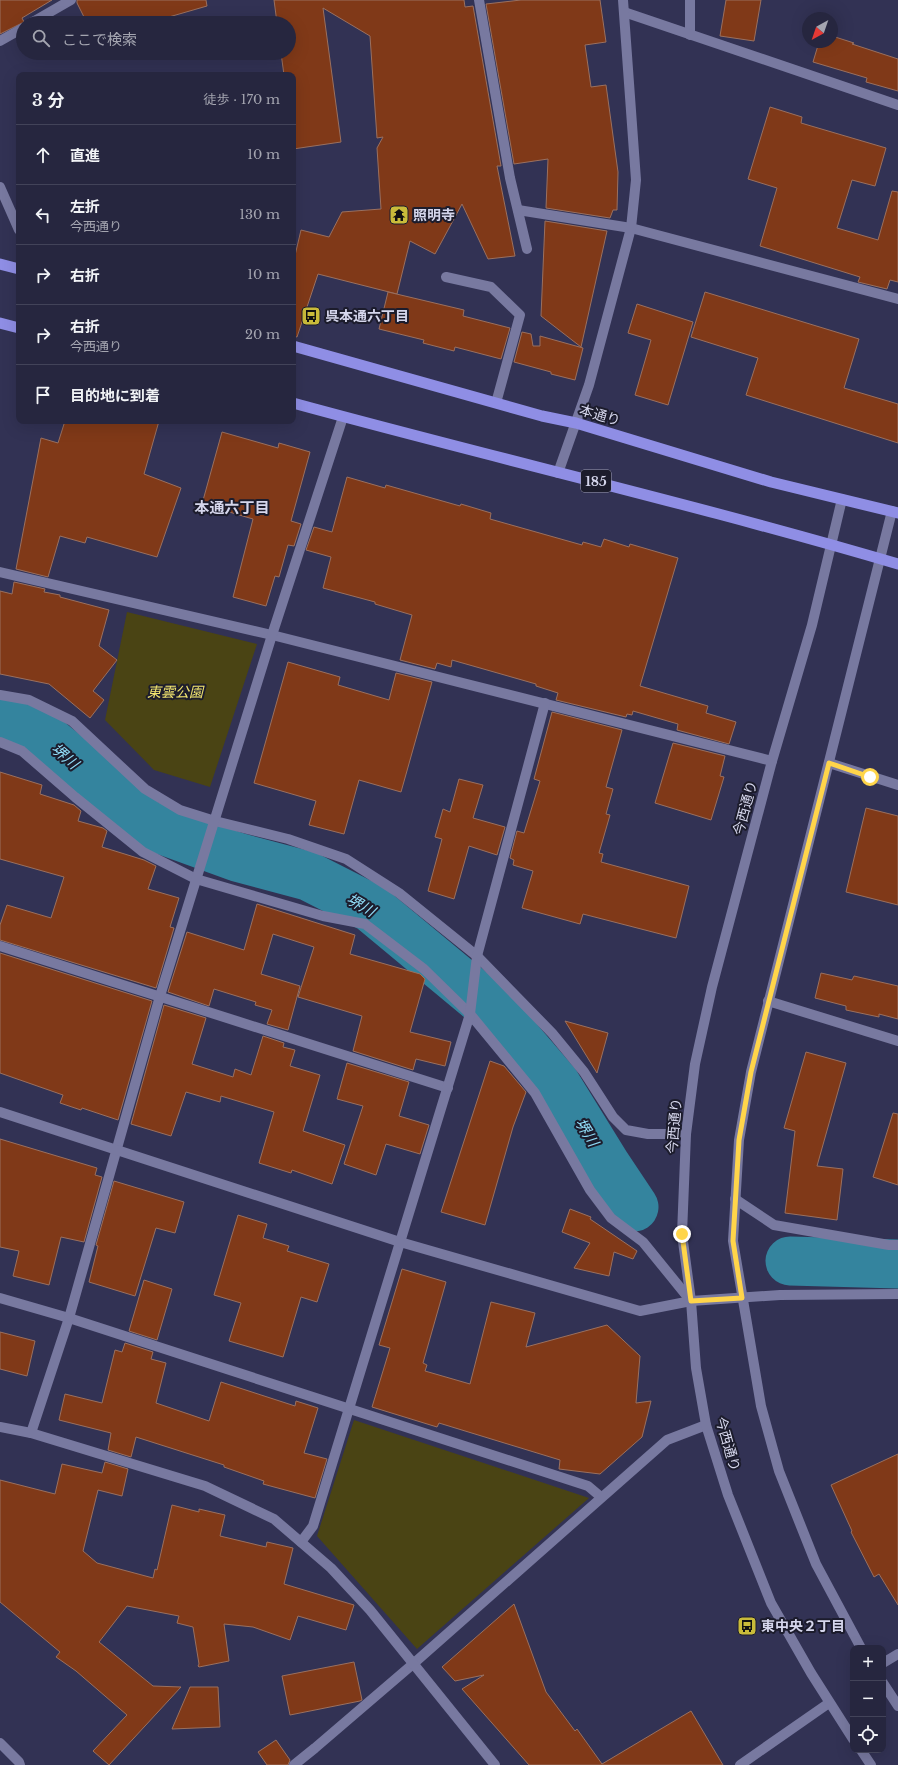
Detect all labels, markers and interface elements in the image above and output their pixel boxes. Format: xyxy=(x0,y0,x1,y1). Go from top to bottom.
north arrow xyxy=(802,12,838,48)
search box xyxy=(16,16,296,60)
icon: search xyxy=(30,27,52,49)
text: ここで検索 xyxy=(62,30,137,49)
text: 3 分 xyxy=(32,90,64,111)
text: 徒歩 · 170 m xyxy=(204,91,280,108)
icon: ahead xyxy=(32,144,54,166)
text: 直進 xyxy=(70,146,100,165)
text: 10 m xyxy=(247,146,280,163)
text: 左折 xyxy=(70,197,100,216)
icon: left xyxy=(32,204,54,226)
temple icon: 照明寺 xyxy=(388,204,410,226)
text: 130 m xyxy=(239,206,280,223)
place label: 照明寺 xyxy=(413,206,455,224)
text: 今西通り xyxy=(70,218,122,235)
icon: right xyxy=(32,264,54,286)
text: 右折 xyxy=(70,266,100,285)
text: 10 m xyxy=(247,266,280,283)
bus stop icon: 呉本通六丁目 xyxy=(300,305,322,327)
place label: 呉本通六丁目 xyxy=(325,307,409,325)
text: 右折 xyxy=(70,317,100,336)
icon: right xyxy=(32,324,54,346)
text: 20 m xyxy=(245,326,280,343)
text: 今西通り xyxy=(70,338,122,355)
icon: arrive xyxy=(32,384,54,406)
text: 目的地に到着 xyxy=(70,386,160,405)
street label: 本通り xyxy=(577,401,623,429)
road number: 185 xyxy=(581,470,611,492)
district label: 本通六丁目 xyxy=(194,498,270,517)
park label: 東雲公園 xyxy=(147,683,205,701)
water label: 堺川 xyxy=(47,739,84,774)
route start xyxy=(861,768,879,786)
street label: 今西通り xyxy=(729,779,761,837)
water label: 堺川 xyxy=(343,889,380,922)
street label: 今西通り xyxy=(663,1097,685,1155)
water label: 堺川 xyxy=(571,1114,604,1151)
route end xyxy=(673,1225,691,1243)
street label: 今西通り xyxy=(712,1415,744,1473)
bus stop icon: 東中央２丁目 xyxy=(736,1615,758,1637)
place label: 東中央２丁目 xyxy=(761,1617,845,1635)
map controls xyxy=(850,1645,886,1753)
button: + xyxy=(850,1645,886,1681)
button: − xyxy=(850,1681,886,1717)
button: locate xyxy=(850,1717,886,1753)

